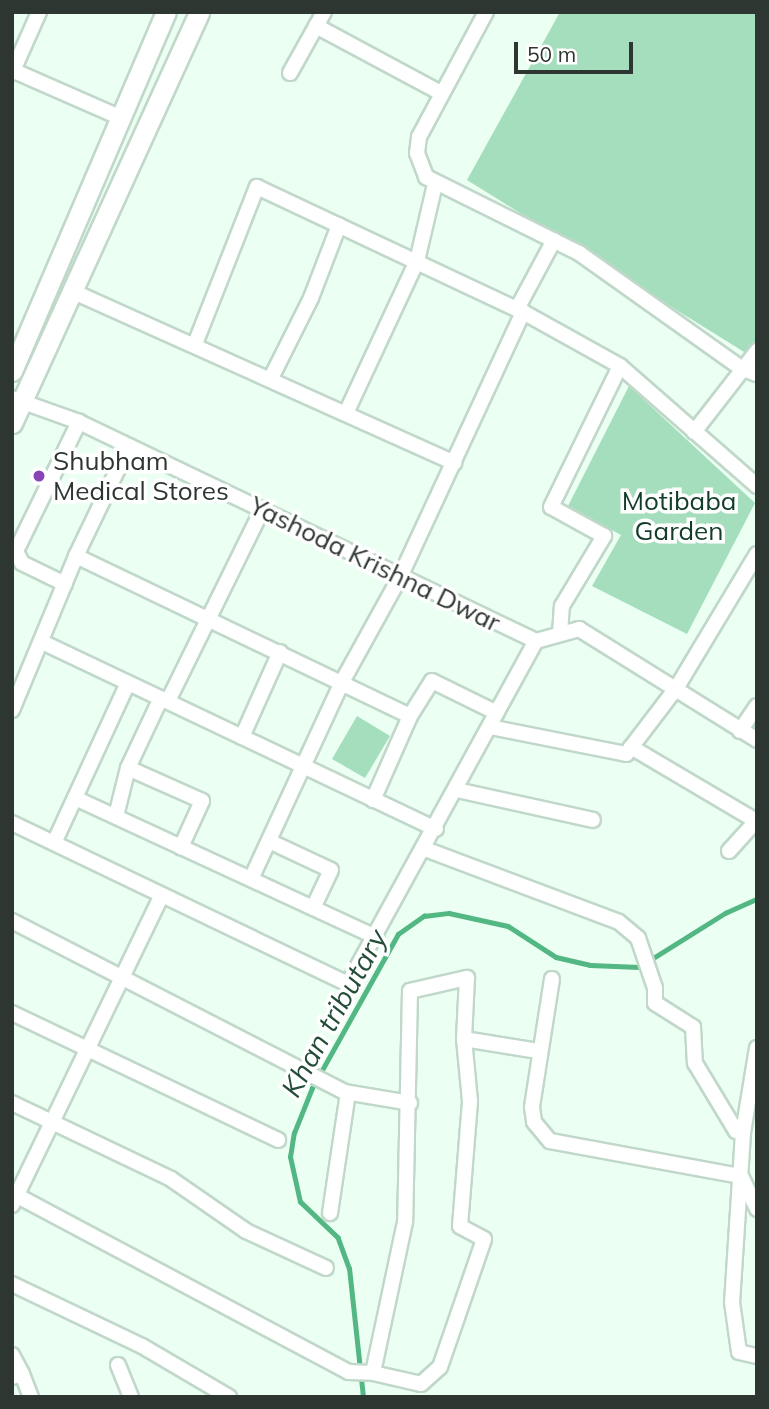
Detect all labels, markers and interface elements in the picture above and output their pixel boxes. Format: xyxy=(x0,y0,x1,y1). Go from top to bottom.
scale bar xyxy=(517,28,636,72)
text: 50 m xyxy=(527,41,576,67)
place label: Shubham Medical Stores xyxy=(53,445,229,506)
marker: Shubham Medical Stores xyxy=(31,468,47,484)
park label: Motibaba Garden xyxy=(622,485,736,546)
street label: Yashoda Krishna Dwar xyxy=(245,490,505,638)
water label: Khan tributary xyxy=(274,923,394,1103)

